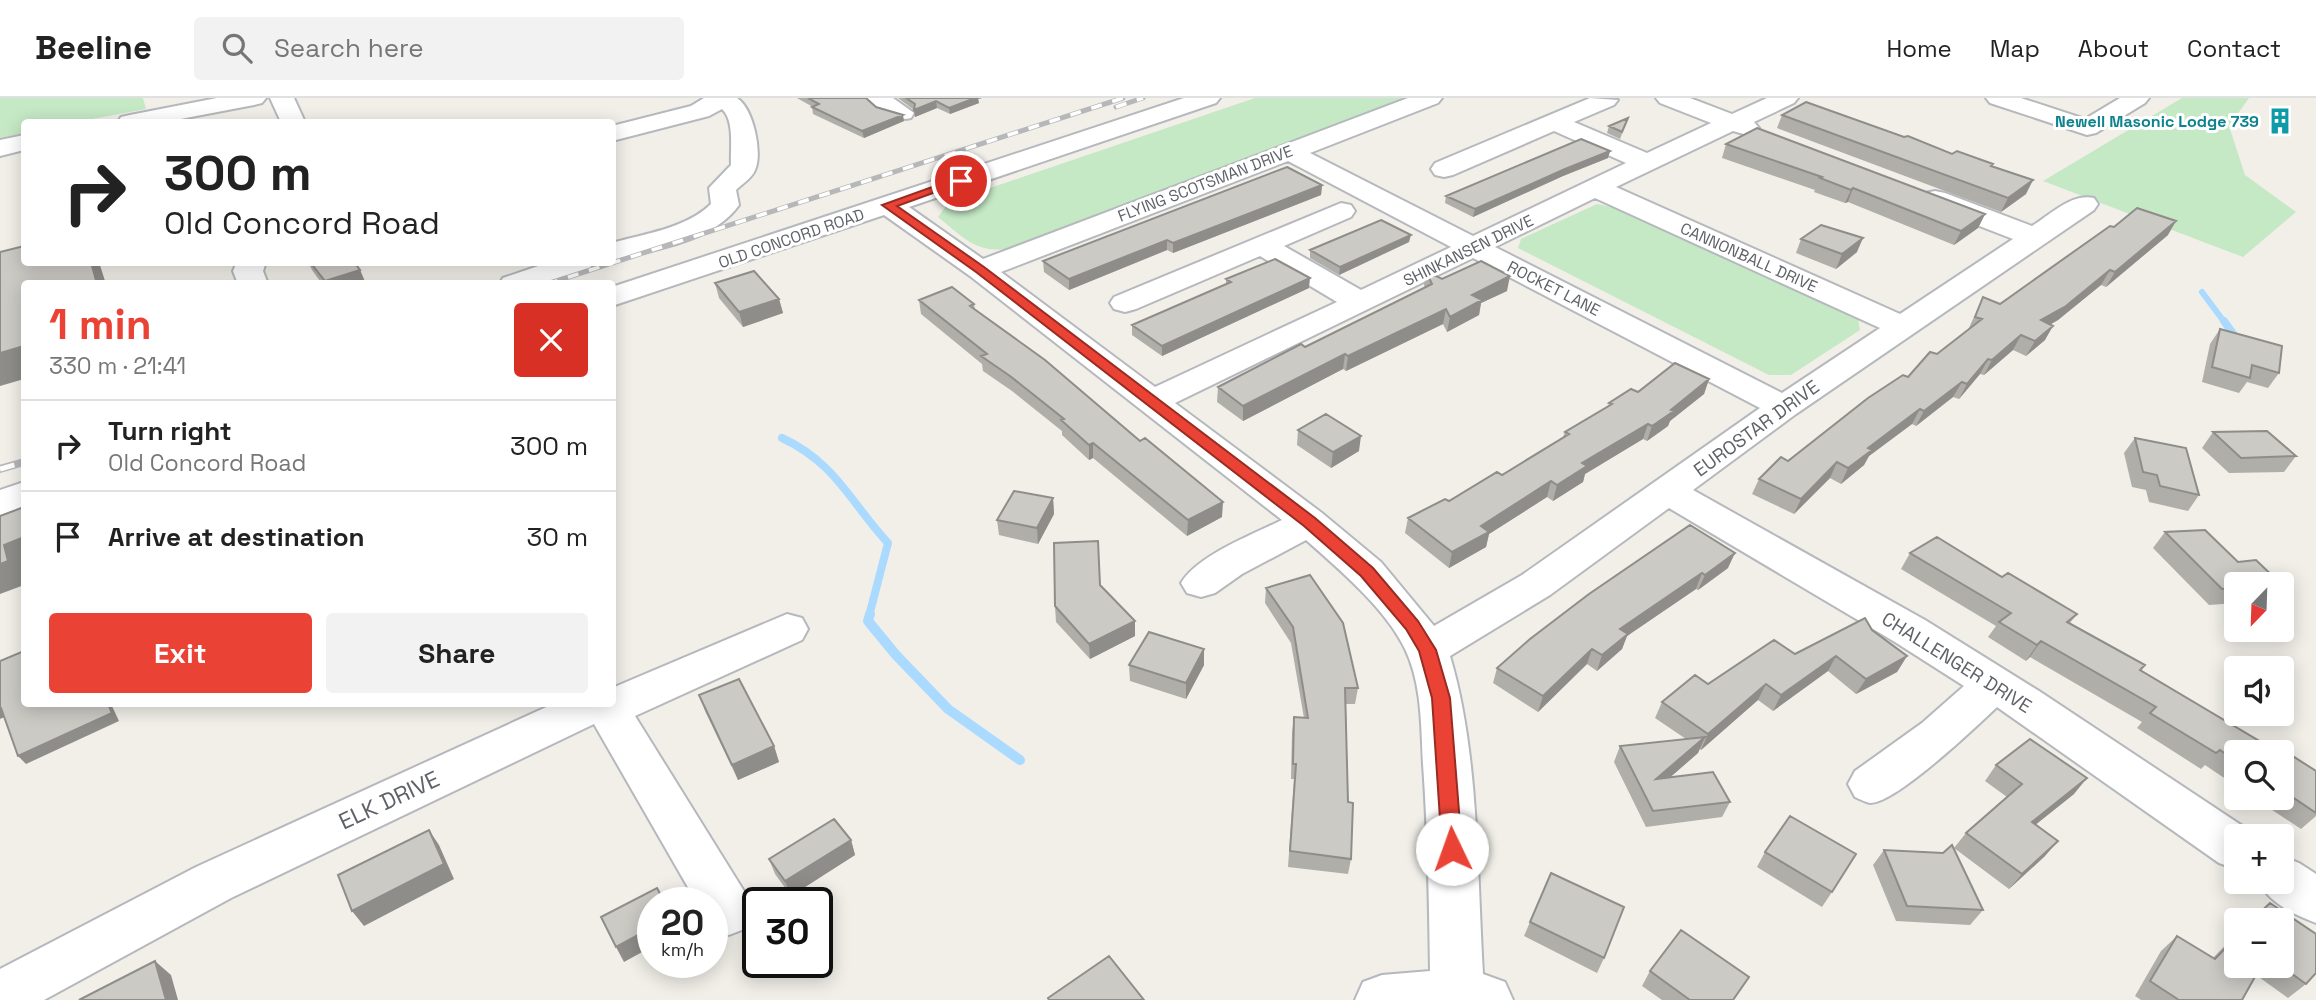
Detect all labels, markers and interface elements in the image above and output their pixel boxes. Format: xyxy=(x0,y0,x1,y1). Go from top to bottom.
search box xyxy=(194,17,684,80)
text: Beeline xyxy=(35,27,152,69)
icon: search xyxy=(218,29,256,67)
text: Search here xyxy=(274,31,424,65)
text: Home xyxy=(1886,33,1952,64)
text: Map xyxy=(1990,33,2040,64)
text: About xyxy=(2078,33,2149,64)
text: Contact xyxy=(2187,33,2281,64)
building icon: Newell Masonic Lodge 739 xyxy=(2265,106,2295,136)
place label: Newell Masonic Lodge 739 xyxy=(2055,111,2259,132)
street label: FLYING SCOTSMAN DRIVE xyxy=(1115,140,1296,227)
text: 300 m xyxy=(164,142,312,204)
icon: right xyxy=(49,147,140,238)
pin xyxy=(931,151,991,211)
icon: arrive xyxy=(942,162,980,200)
text: Old Concord Road xyxy=(164,203,440,243)
street label: OLD CONCORD ROAD xyxy=(715,204,867,273)
street label: SHINKANSEN DRIVE xyxy=(1400,210,1537,291)
street label: CANNONBALL DRIVE xyxy=(1677,218,1821,297)
street label: ROCKET LANE xyxy=(1504,256,1604,321)
text: 1 min xyxy=(49,298,152,351)
button: close xyxy=(514,303,588,377)
text: 330 m · 21:41 xyxy=(49,351,186,381)
street label: EUROSTAR DRIVE xyxy=(1689,374,1824,482)
text: Turn right xyxy=(108,414,232,448)
icon: right xyxy=(49,427,87,465)
text: 300 m xyxy=(510,429,588,463)
text: Old Concord Road xyxy=(108,448,306,478)
icon: arrive xyxy=(49,518,87,556)
text: Arrive at destination xyxy=(108,520,365,554)
text: 30 m xyxy=(527,520,588,554)
north arrow xyxy=(2224,572,2294,642)
map controls xyxy=(2224,572,2294,978)
street label: CHALLENGER DRIVE xyxy=(1877,606,2036,719)
button: Exit xyxy=(49,613,312,693)
button: Share xyxy=(326,613,588,693)
button: sound xyxy=(2224,656,2294,726)
button: search xyxy=(2224,740,2294,810)
street label: ELK DRIVE xyxy=(334,764,444,836)
position arrow xyxy=(1415,812,1489,886)
button: + xyxy=(2224,824,2294,894)
speed limit sign: 30 xyxy=(742,887,833,978)
text: 20 xyxy=(661,901,704,945)
button: − xyxy=(2224,908,2294,978)
text: km/h xyxy=(661,938,704,961)

